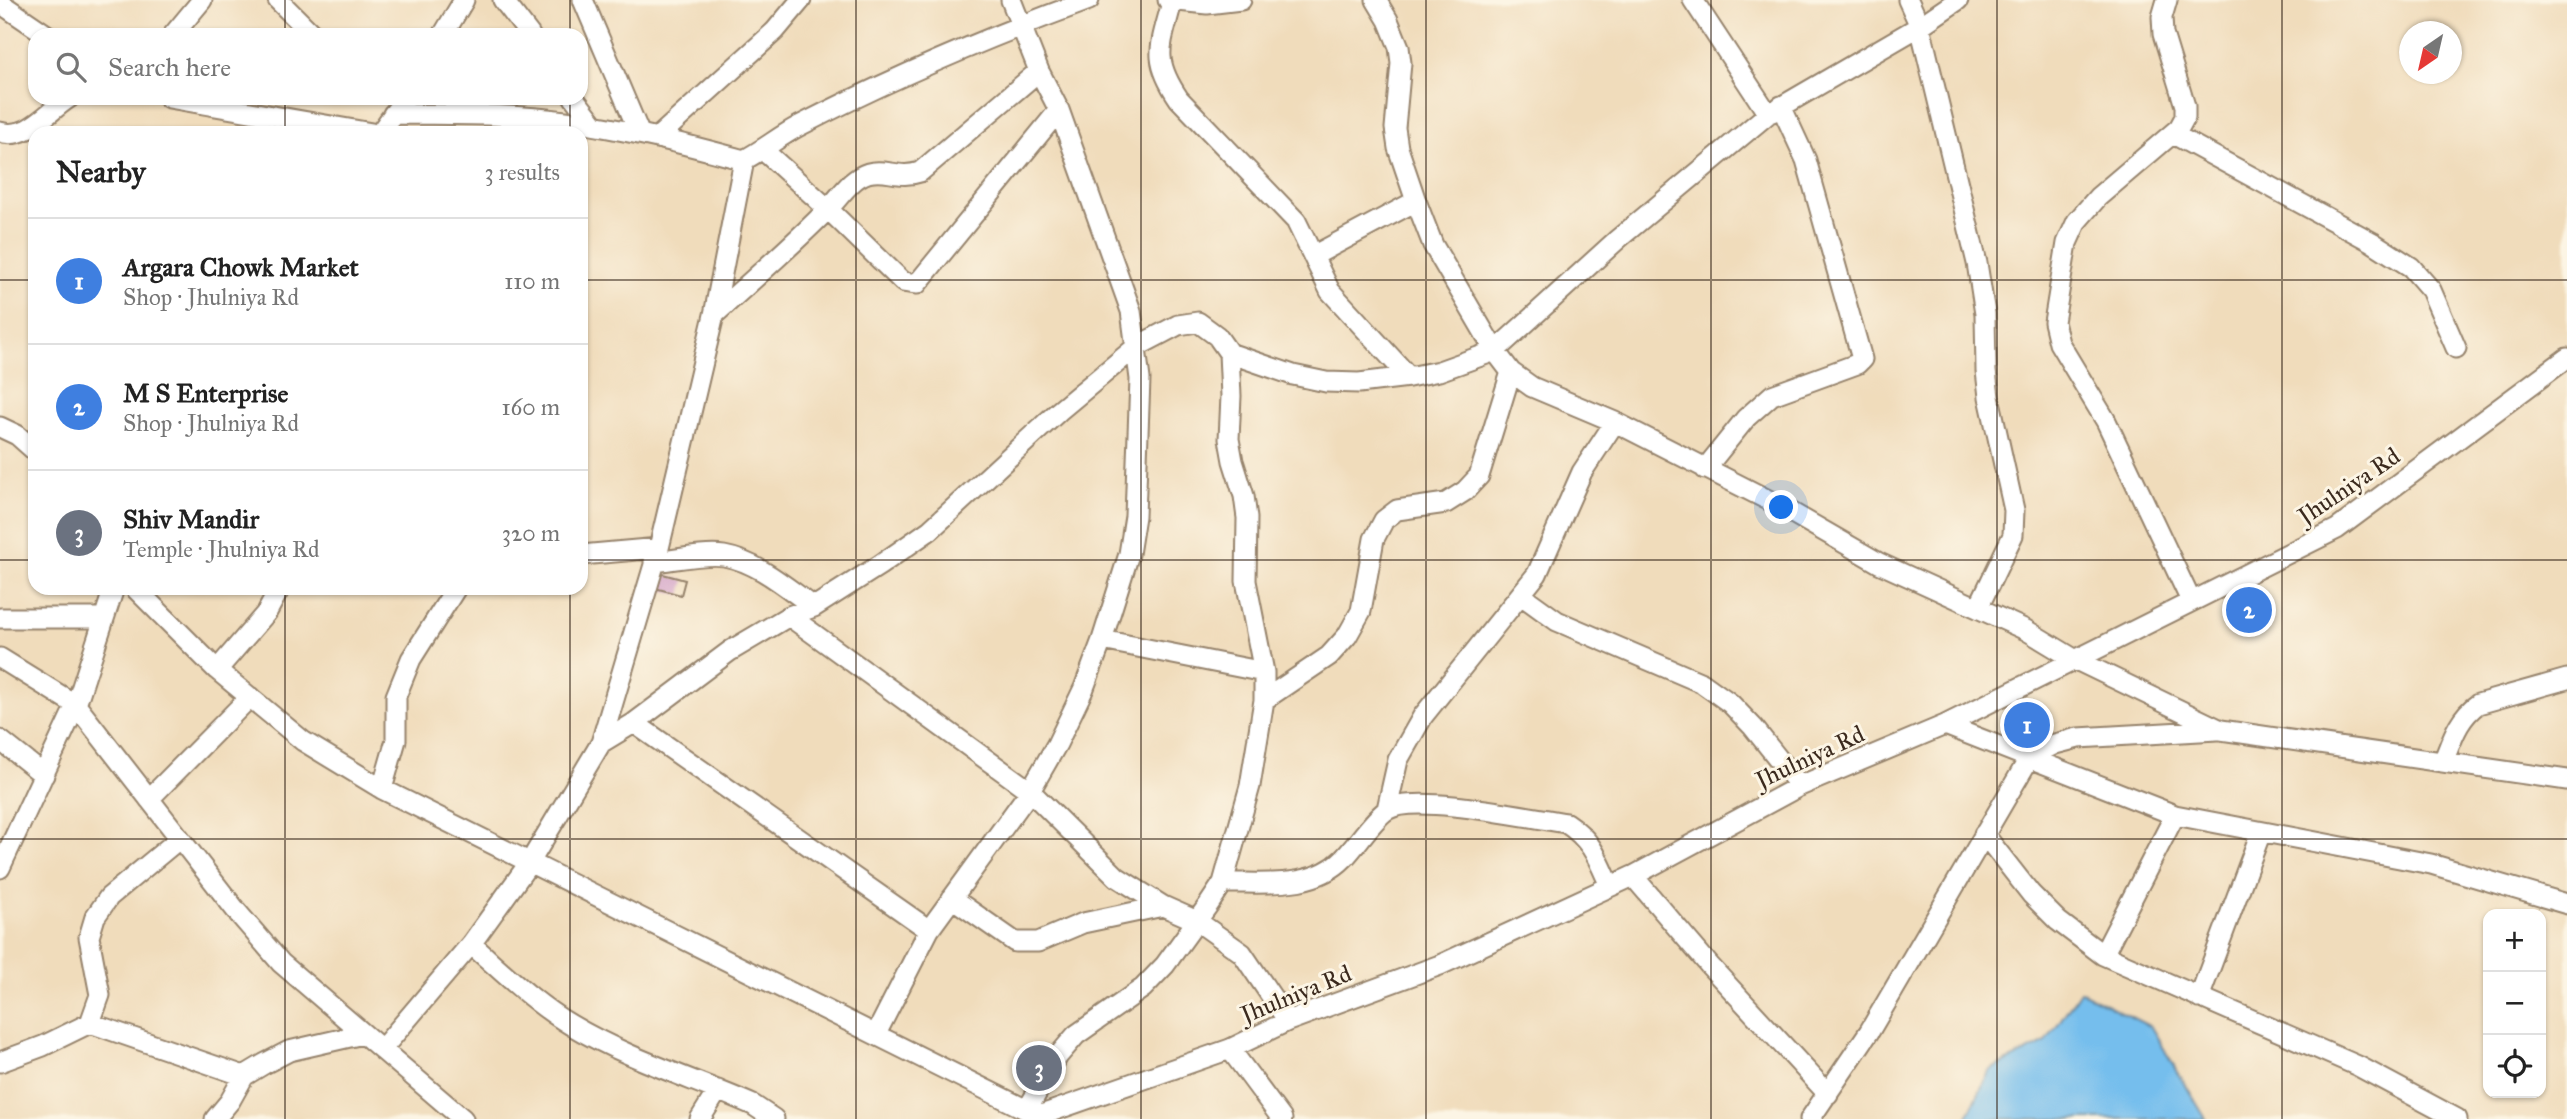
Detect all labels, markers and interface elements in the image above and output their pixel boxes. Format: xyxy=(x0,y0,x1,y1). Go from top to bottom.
north arrow xyxy=(2399,21,2462,84)
search box xyxy=(28,28,588,105)
icon: search xyxy=(52,48,90,86)
text: Search here xyxy=(108,51,231,83)
text: Nearby xyxy=(56,154,146,190)
text: 3 results xyxy=(484,158,560,186)
text: Argara Chowk Market xyxy=(123,251,359,283)
text: 1 xyxy=(74,267,84,295)
text: 110 m xyxy=(504,267,560,295)
text: Shop · Jhulniya Rd xyxy=(123,283,299,311)
text: M S Enterprise xyxy=(123,377,288,409)
text: 2 xyxy=(73,393,85,421)
text: 160 m xyxy=(502,393,560,421)
text: Shop · Jhulniya Rd xyxy=(123,409,299,437)
street label: Jhulniya Rd xyxy=(2290,441,2406,533)
your location xyxy=(1764,490,1798,524)
text: Shiv Mandir xyxy=(123,503,259,535)
text: 3 xyxy=(74,519,84,547)
text: 320 m xyxy=(502,519,560,547)
text: Temple · Jhulniya Rd xyxy=(123,535,320,563)
pin: 2 xyxy=(2226,584,2272,636)
pin: 1 xyxy=(2004,699,2050,751)
street label: Jhulniya Rd xyxy=(1748,719,1869,797)
map controls xyxy=(2483,909,2546,1098)
button: + xyxy=(2483,909,2546,972)
street label: Jhulniya Rd xyxy=(1234,958,1356,1031)
button: − xyxy=(2483,972,2546,1035)
button: locate xyxy=(2483,1035,2546,1098)
pin: 3 xyxy=(1016,1042,1062,1094)

